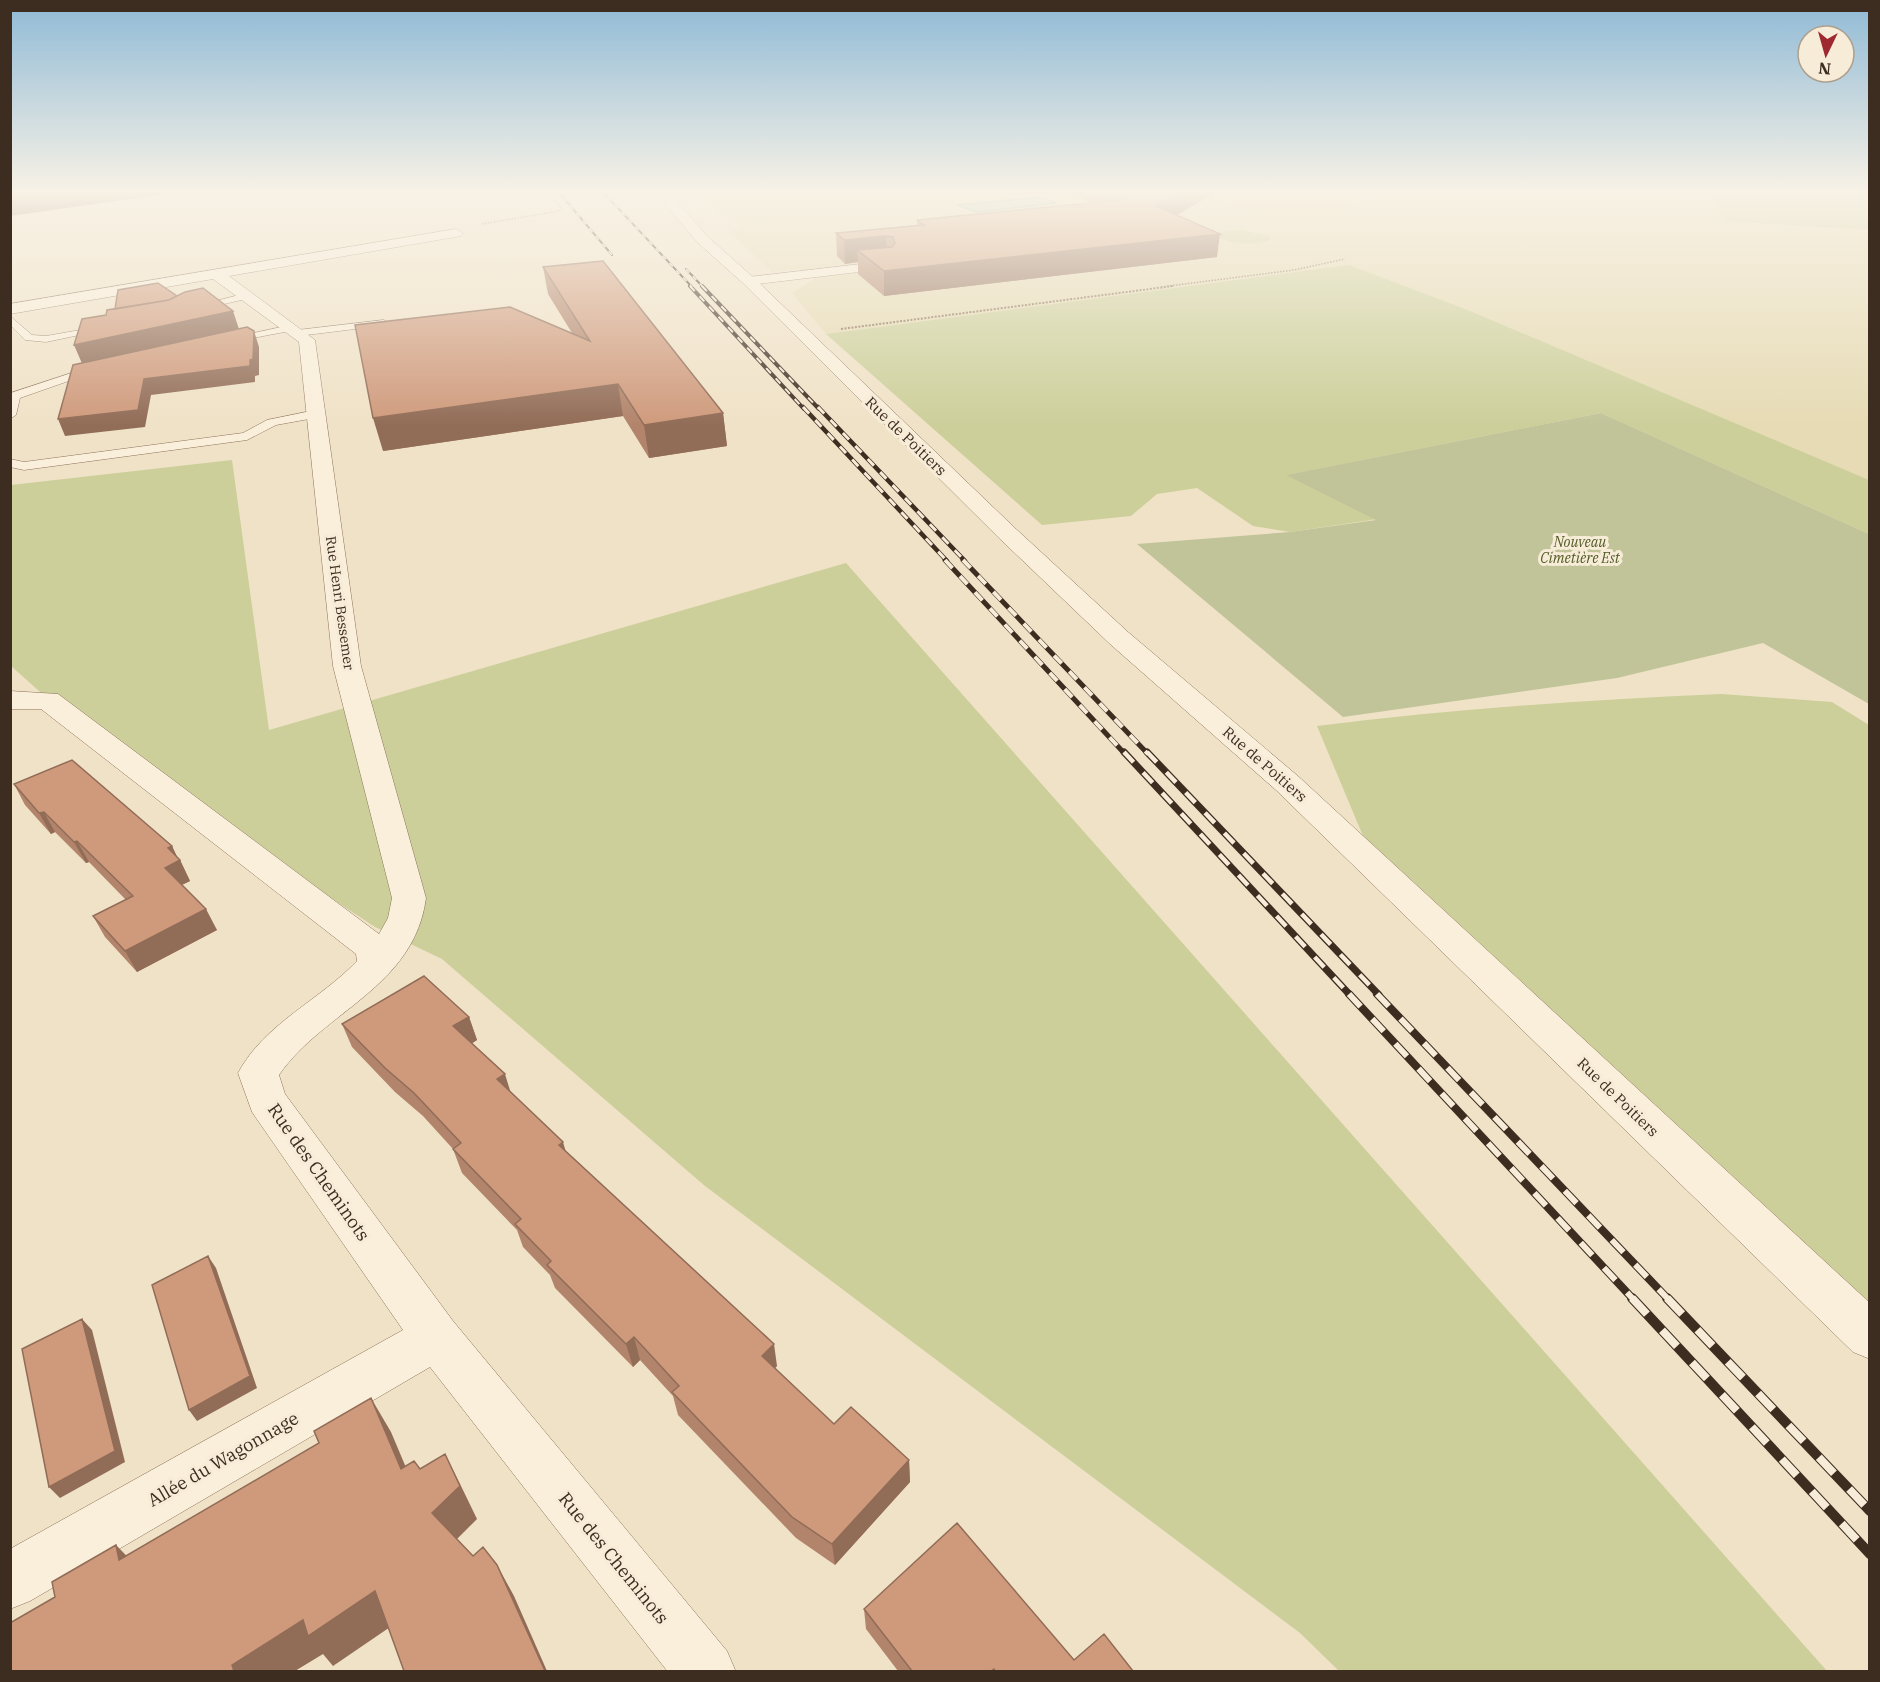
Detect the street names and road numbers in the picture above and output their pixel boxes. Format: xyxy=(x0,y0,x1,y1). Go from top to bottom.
street label: Rue de Poitiers xyxy=(861,392,951,480)
street label: Rue Henri Bessemer xyxy=(322,535,358,672)
street label: Rue de Poitiers xyxy=(1219,722,1311,806)
street label: Rue de Poitiers xyxy=(1573,1053,1663,1141)
street label: Rue des Cheminots xyxy=(263,1099,375,1245)
street label: Allée du Wagonnage xyxy=(143,1406,303,1512)
street label: Rue des Cheminots xyxy=(554,1488,674,1628)

